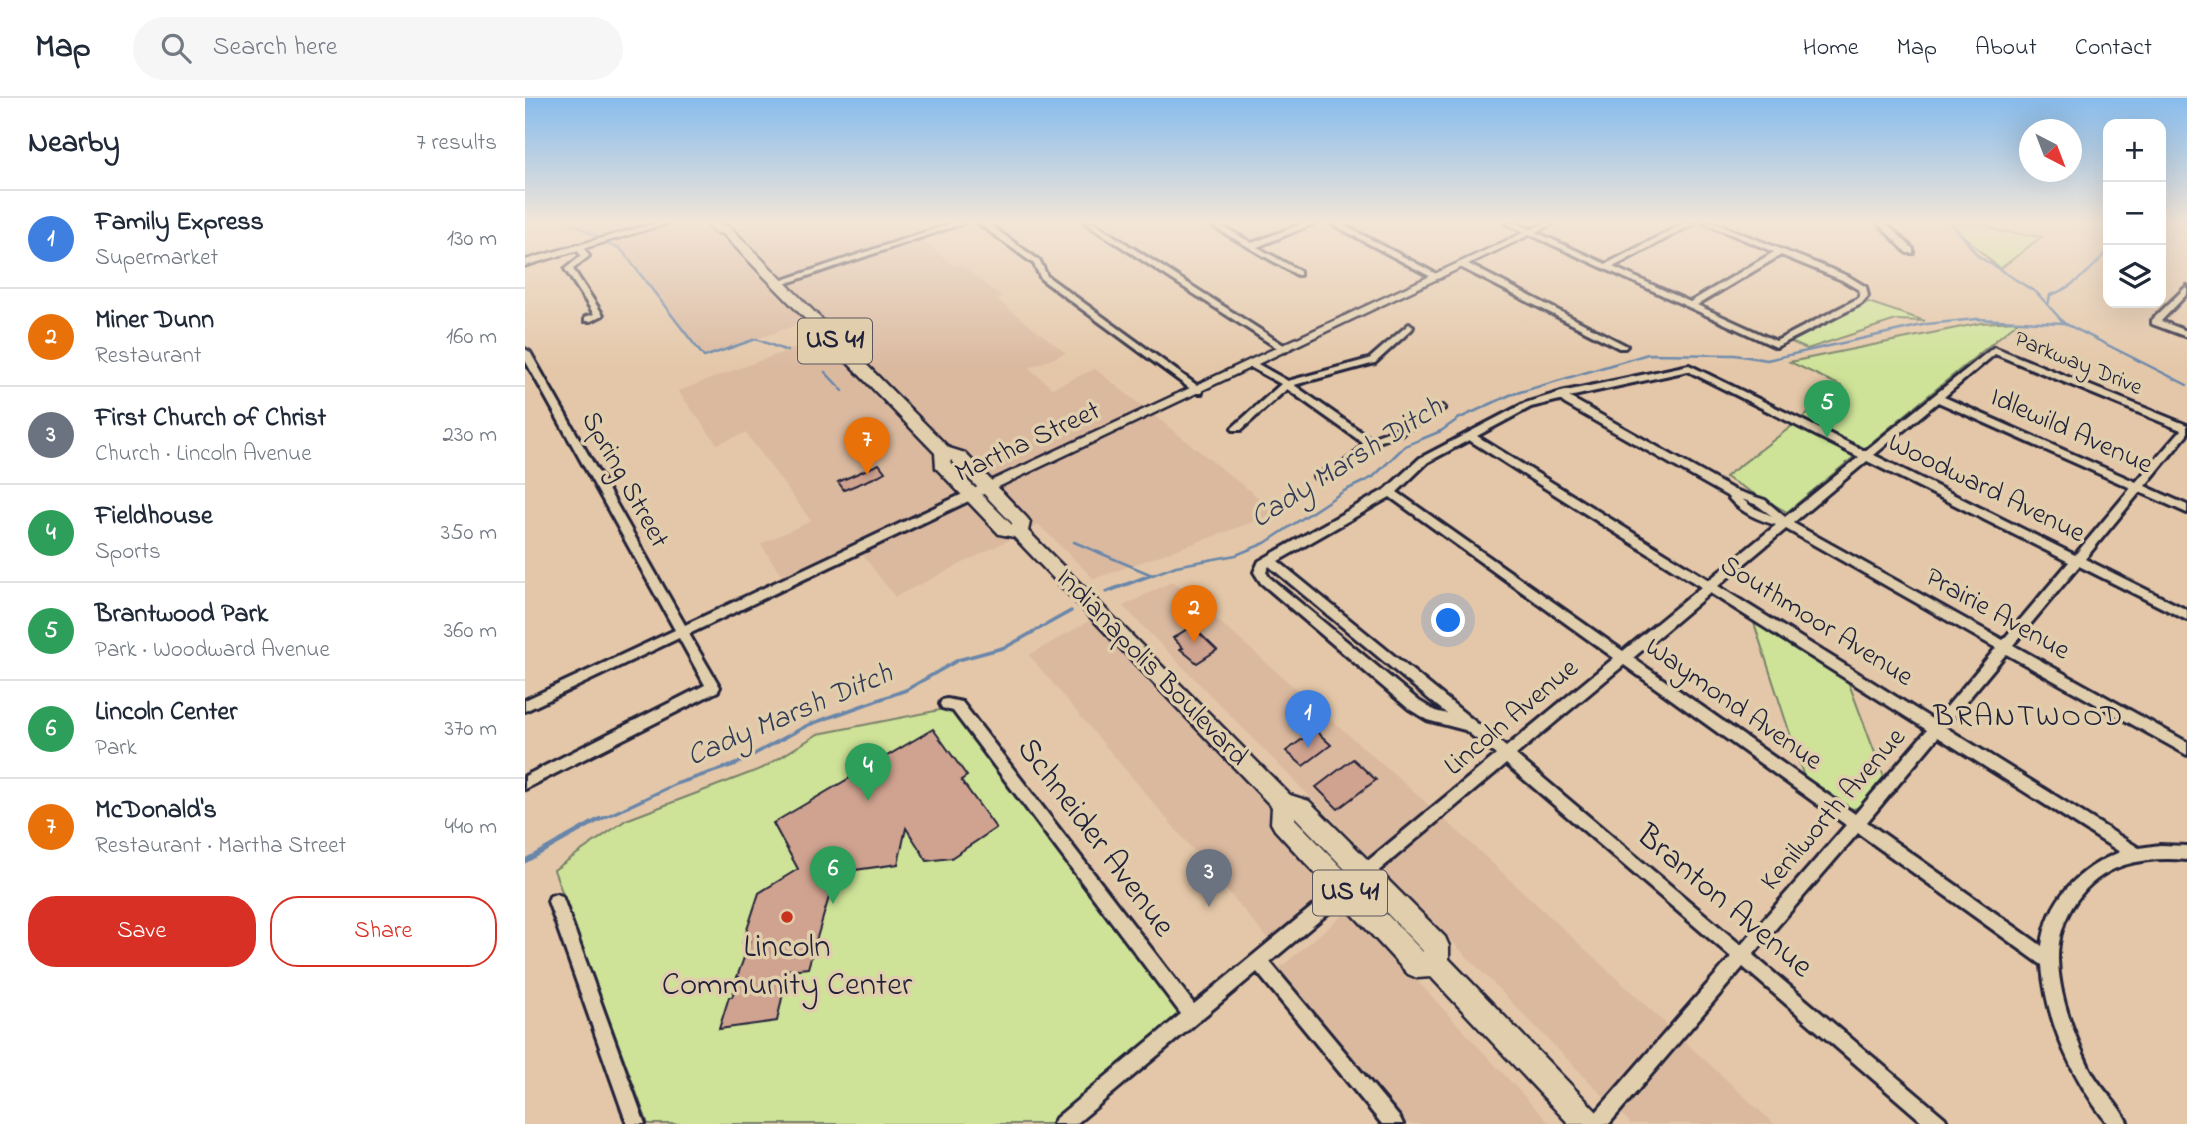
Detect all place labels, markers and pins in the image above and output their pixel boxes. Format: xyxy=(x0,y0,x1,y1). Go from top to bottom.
pin: 5 xyxy=(1804,380,1850,438)
pin: 7 xyxy=(844,417,890,475)
pin: 2 xyxy=(1171,585,1217,643)
pin: 1 xyxy=(1285,690,1331,748)
pin: 4 xyxy=(845,743,891,801)
pin: 6 xyxy=(810,846,856,904)
pin: 3 xyxy=(1186,849,1232,907)
marker: Lincoln Community Center xyxy=(779,909,795,925)
place label: Lincoln Community Center xyxy=(662,924,913,1010)

